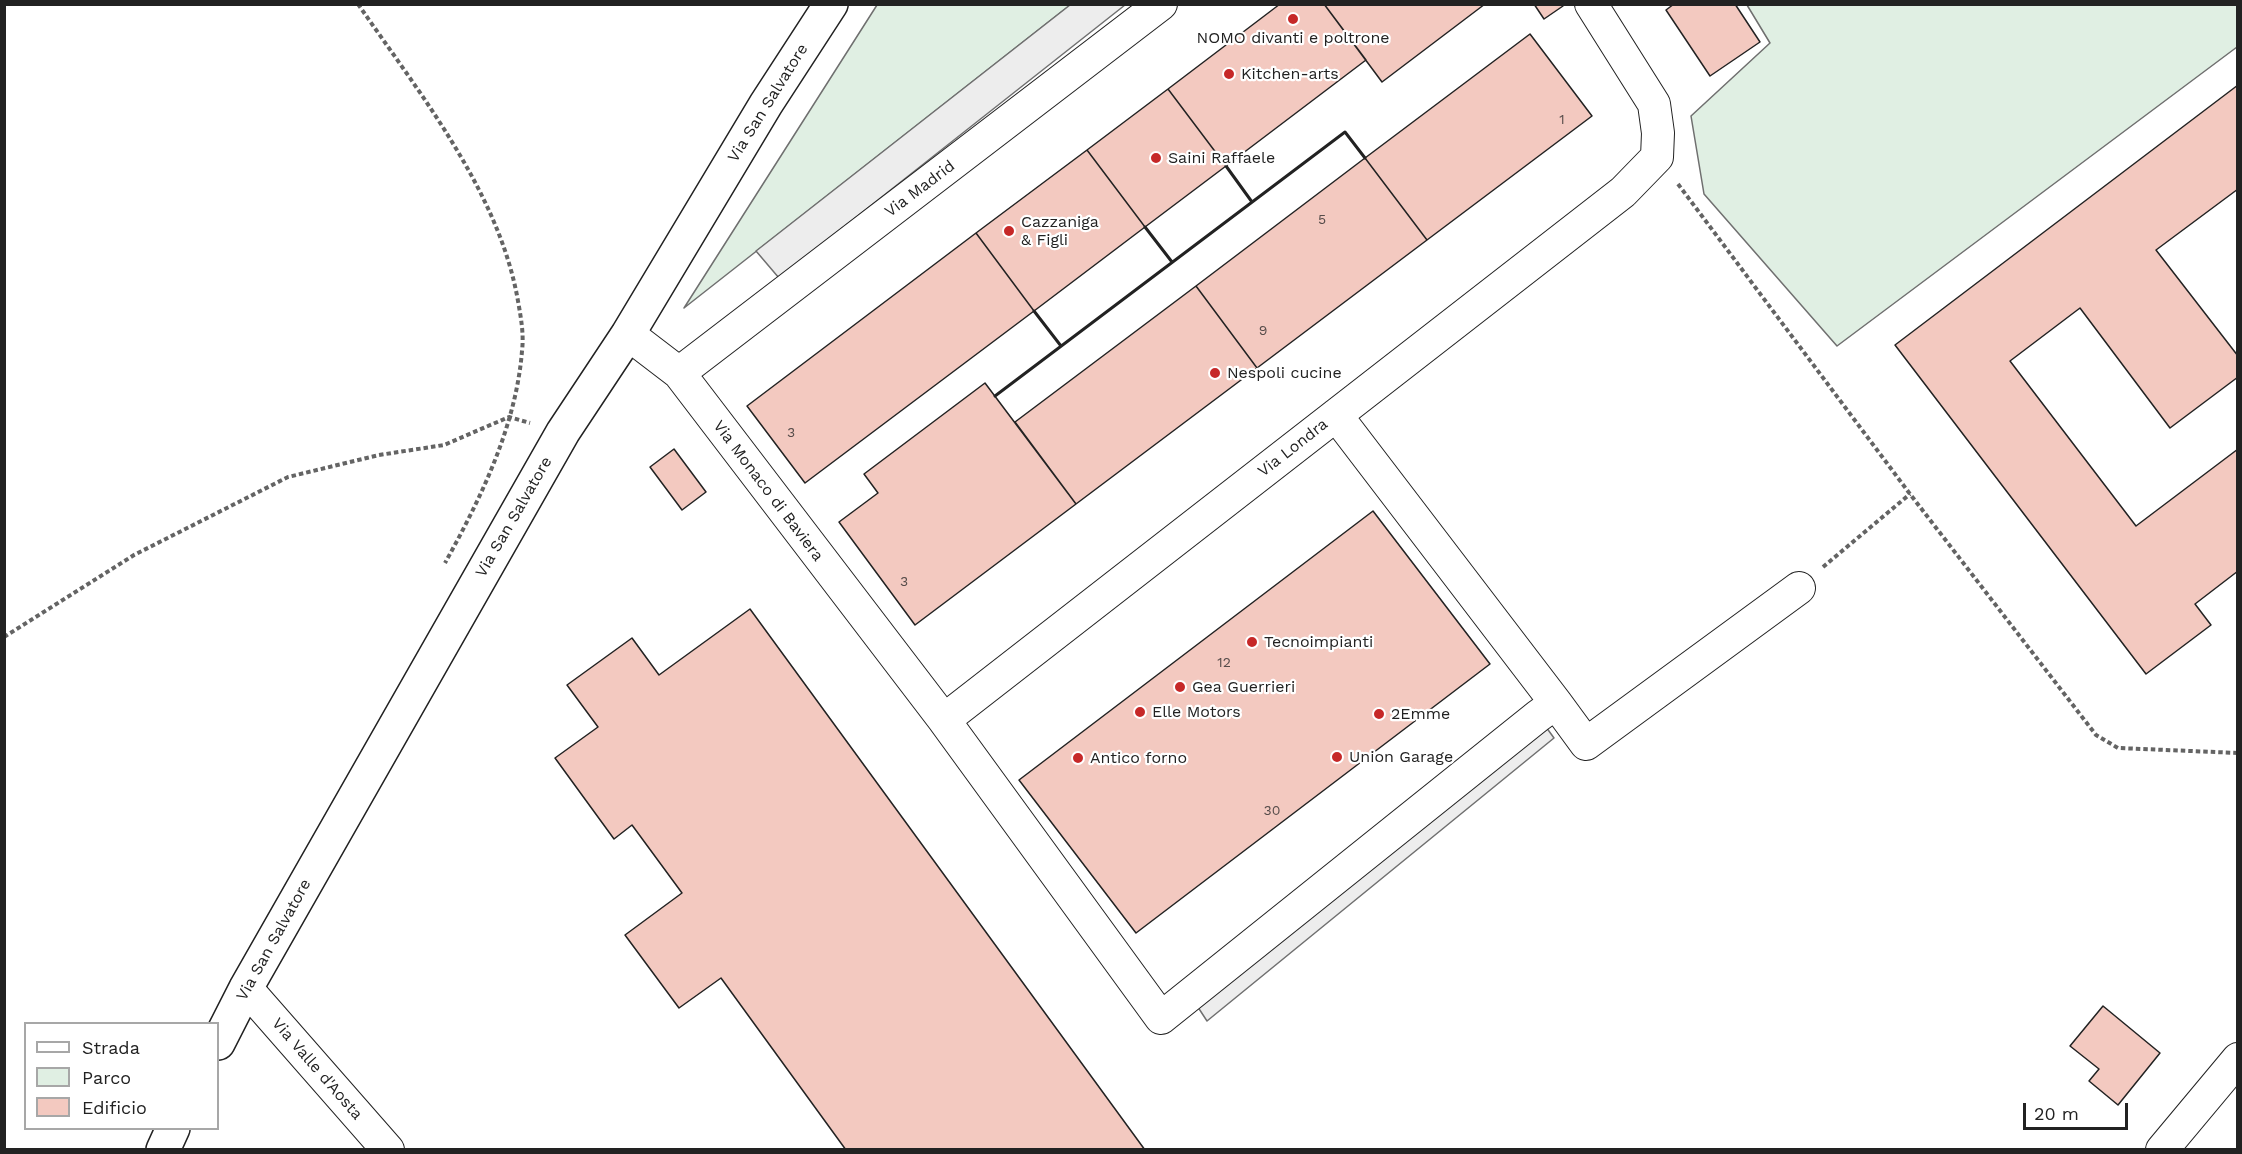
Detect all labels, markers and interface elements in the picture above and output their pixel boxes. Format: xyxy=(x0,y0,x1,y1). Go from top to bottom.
marker: NOMO divanti e poltrone xyxy=(1286,12,1300,26)
place label: NOMO divanti e poltrone xyxy=(1196,28,1390,48)
street label: Via San Salvatore xyxy=(724,40,812,166)
place label: Kitchen-arts xyxy=(1241,64,1339,84)
marker: Kitchen-arts xyxy=(1222,67,1236,81)
house number: 1 xyxy=(1559,112,1565,128)
place label: Saini Raffaele xyxy=(1168,148,1275,168)
marker: Saini Raffaele xyxy=(1149,151,1163,165)
street label: Via Madrid xyxy=(881,156,959,222)
place label: Cazzaniga & Figli xyxy=(1021,212,1099,250)
house number: 5 xyxy=(1318,212,1326,228)
marker: Cazzaniga & Figli xyxy=(1002,224,1016,238)
house number: 9 xyxy=(1259,323,1267,339)
place label: Nespoli cucine xyxy=(1227,363,1342,383)
marker: Nespoli cucine xyxy=(1208,366,1222,380)
street label: Via Londra xyxy=(1254,415,1332,481)
street label: Via Monaco di Baviera xyxy=(709,417,827,565)
house number: 3 xyxy=(787,425,795,441)
street label: Via San Salvatore xyxy=(472,453,556,581)
house number: 3 xyxy=(900,574,908,590)
place label: Tecnoimpianti xyxy=(1264,632,1373,652)
marker: Tecnoimpianti xyxy=(1245,635,1259,649)
house number: 12 xyxy=(1217,655,1231,671)
place label: Gea Guerrieri xyxy=(1192,677,1295,697)
marker: Gea Guerrieri xyxy=(1173,680,1187,694)
place label: Elle Motors xyxy=(1152,702,1241,722)
place label: 2Emme xyxy=(1391,704,1450,724)
marker: Elle Motors xyxy=(1133,705,1147,719)
marker: 2Emme xyxy=(1372,707,1386,721)
place label: Union Garage xyxy=(1349,747,1453,767)
place label: Antico forno xyxy=(1090,748,1187,768)
marker: Union Garage xyxy=(1330,750,1344,764)
marker: Antico forno xyxy=(1071,751,1085,765)
house number: 30 xyxy=(1264,803,1280,819)
street label: Via San Salvatore xyxy=(233,876,315,1004)
street label: Via Valle d'Aosta xyxy=(268,1014,366,1124)
legend xyxy=(24,1022,219,1130)
text: Strada xyxy=(82,1037,140,1058)
text: Parco xyxy=(82,1067,131,1088)
scale bar xyxy=(2026,1091,2131,1129)
text: Edificio xyxy=(82,1097,147,1118)
text: 20 m xyxy=(2034,1103,2079,1124)

